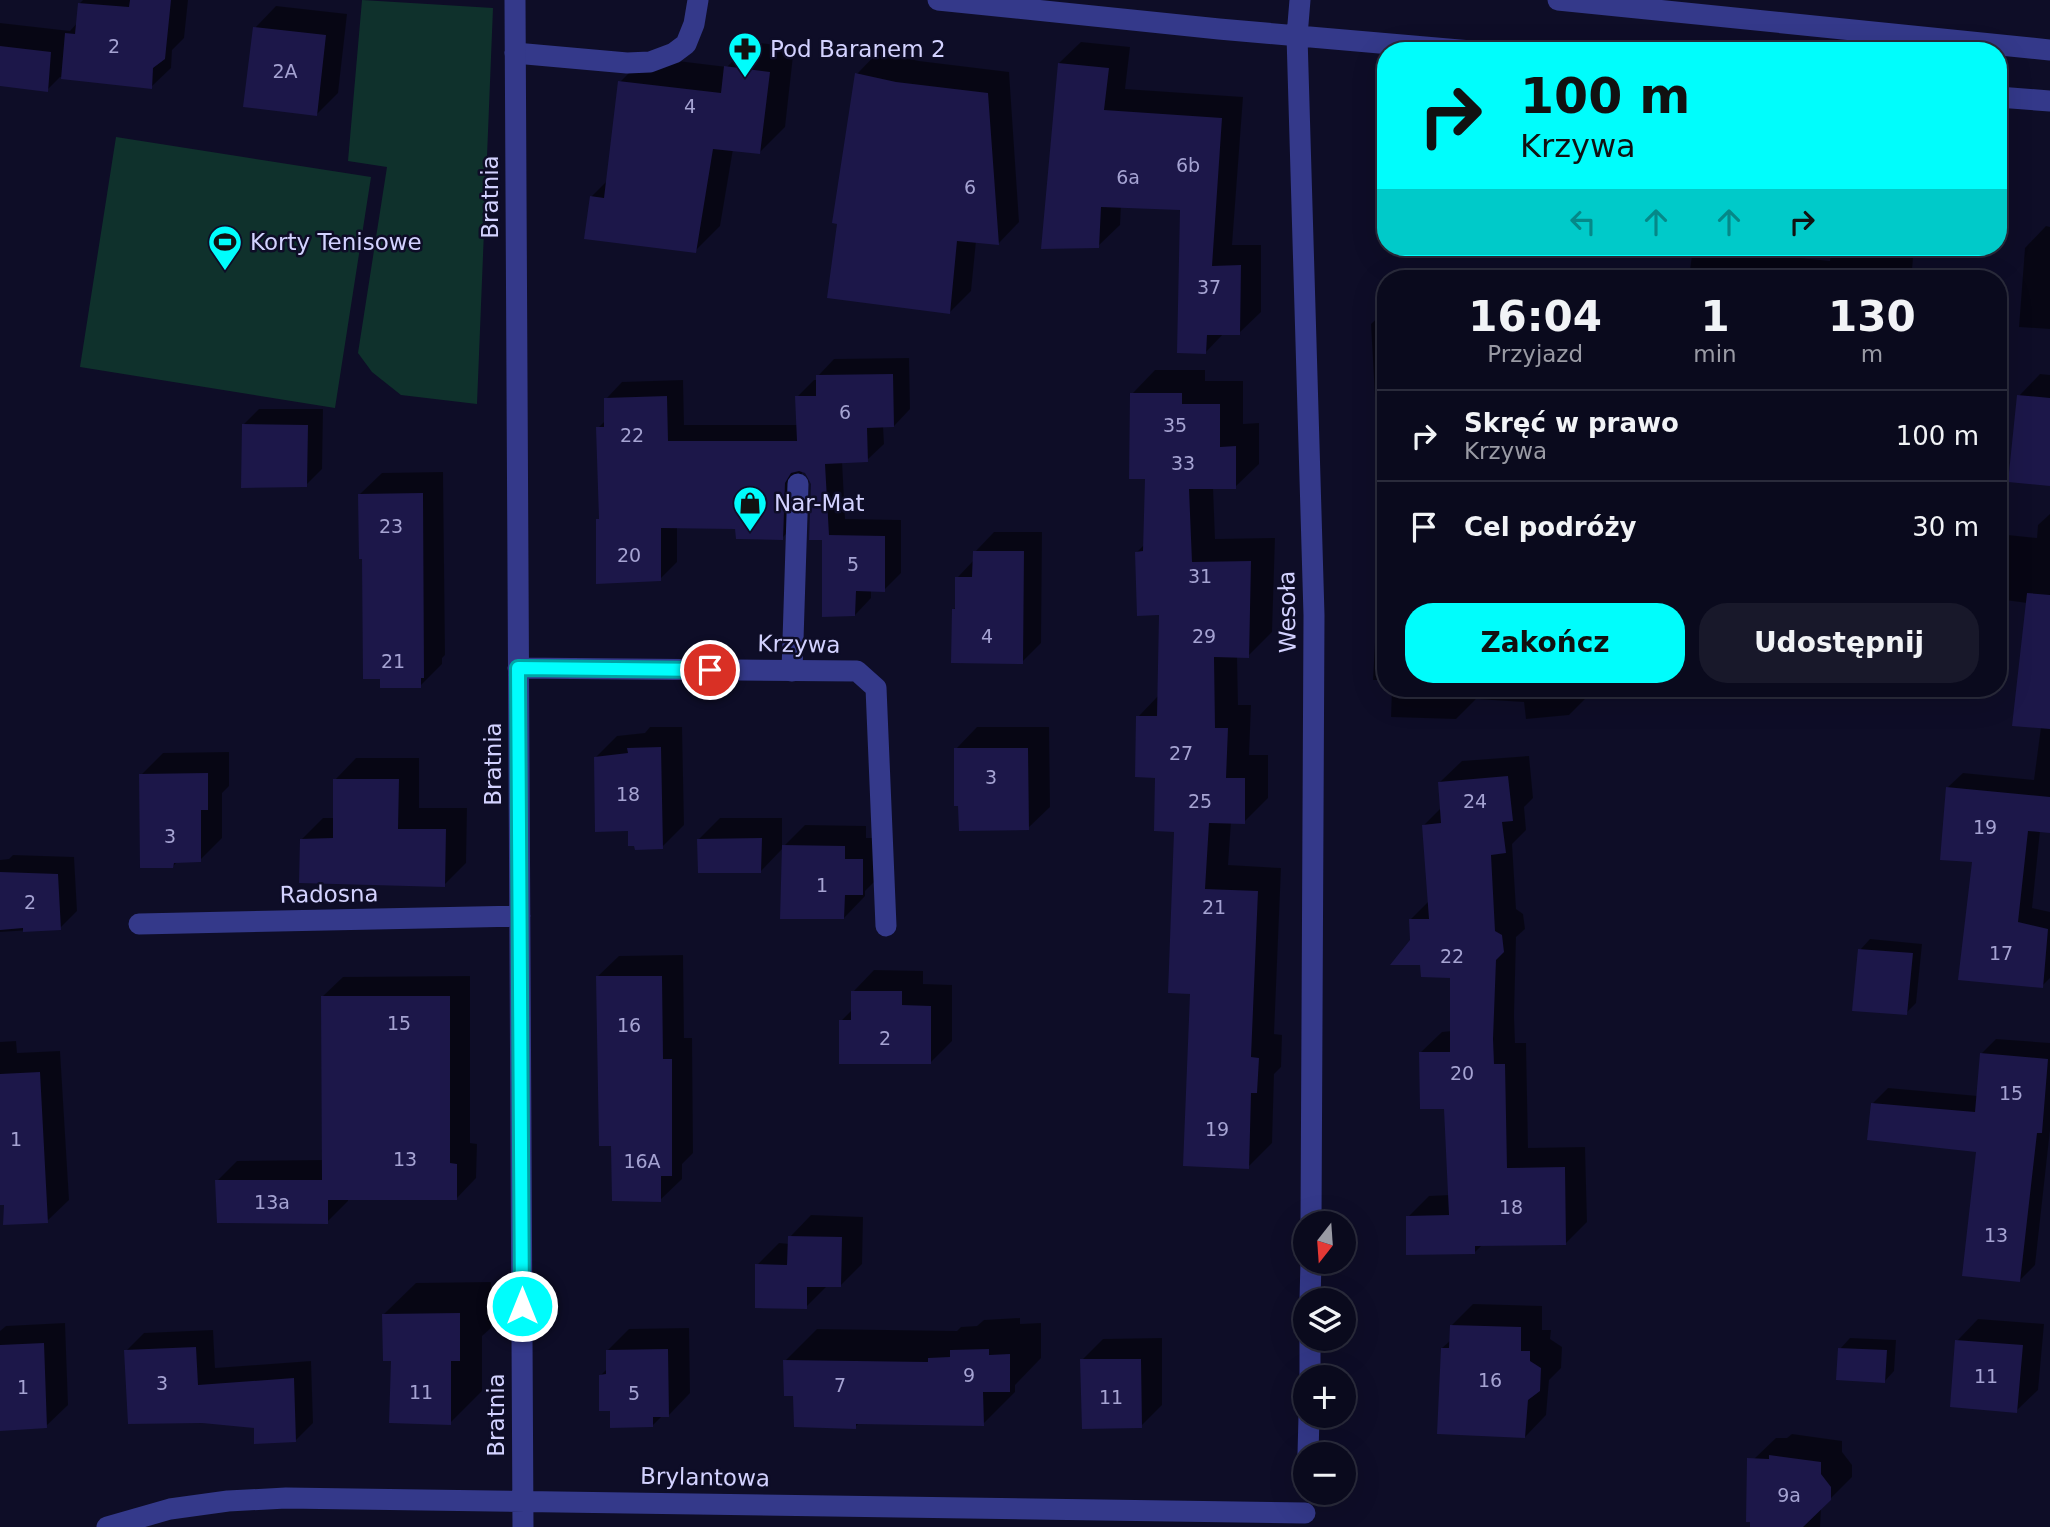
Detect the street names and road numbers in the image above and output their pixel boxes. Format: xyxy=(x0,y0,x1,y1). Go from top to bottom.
street label: Bratnia xyxy=(477,155,503,239)
street label: Wesoła xyxy=(1273,571,1301,653)
street label: Krzywa xyxy=(757,630,841,658)
street label: Bratnia xyxy=(480,722,506,806)
street label: Radosna xyxy=(279,880,379,908)
street label: Bratnia xyxy=(483,1373,509,1457)
street label: Brylantowa xyxy=(640,1463,770,1491)

